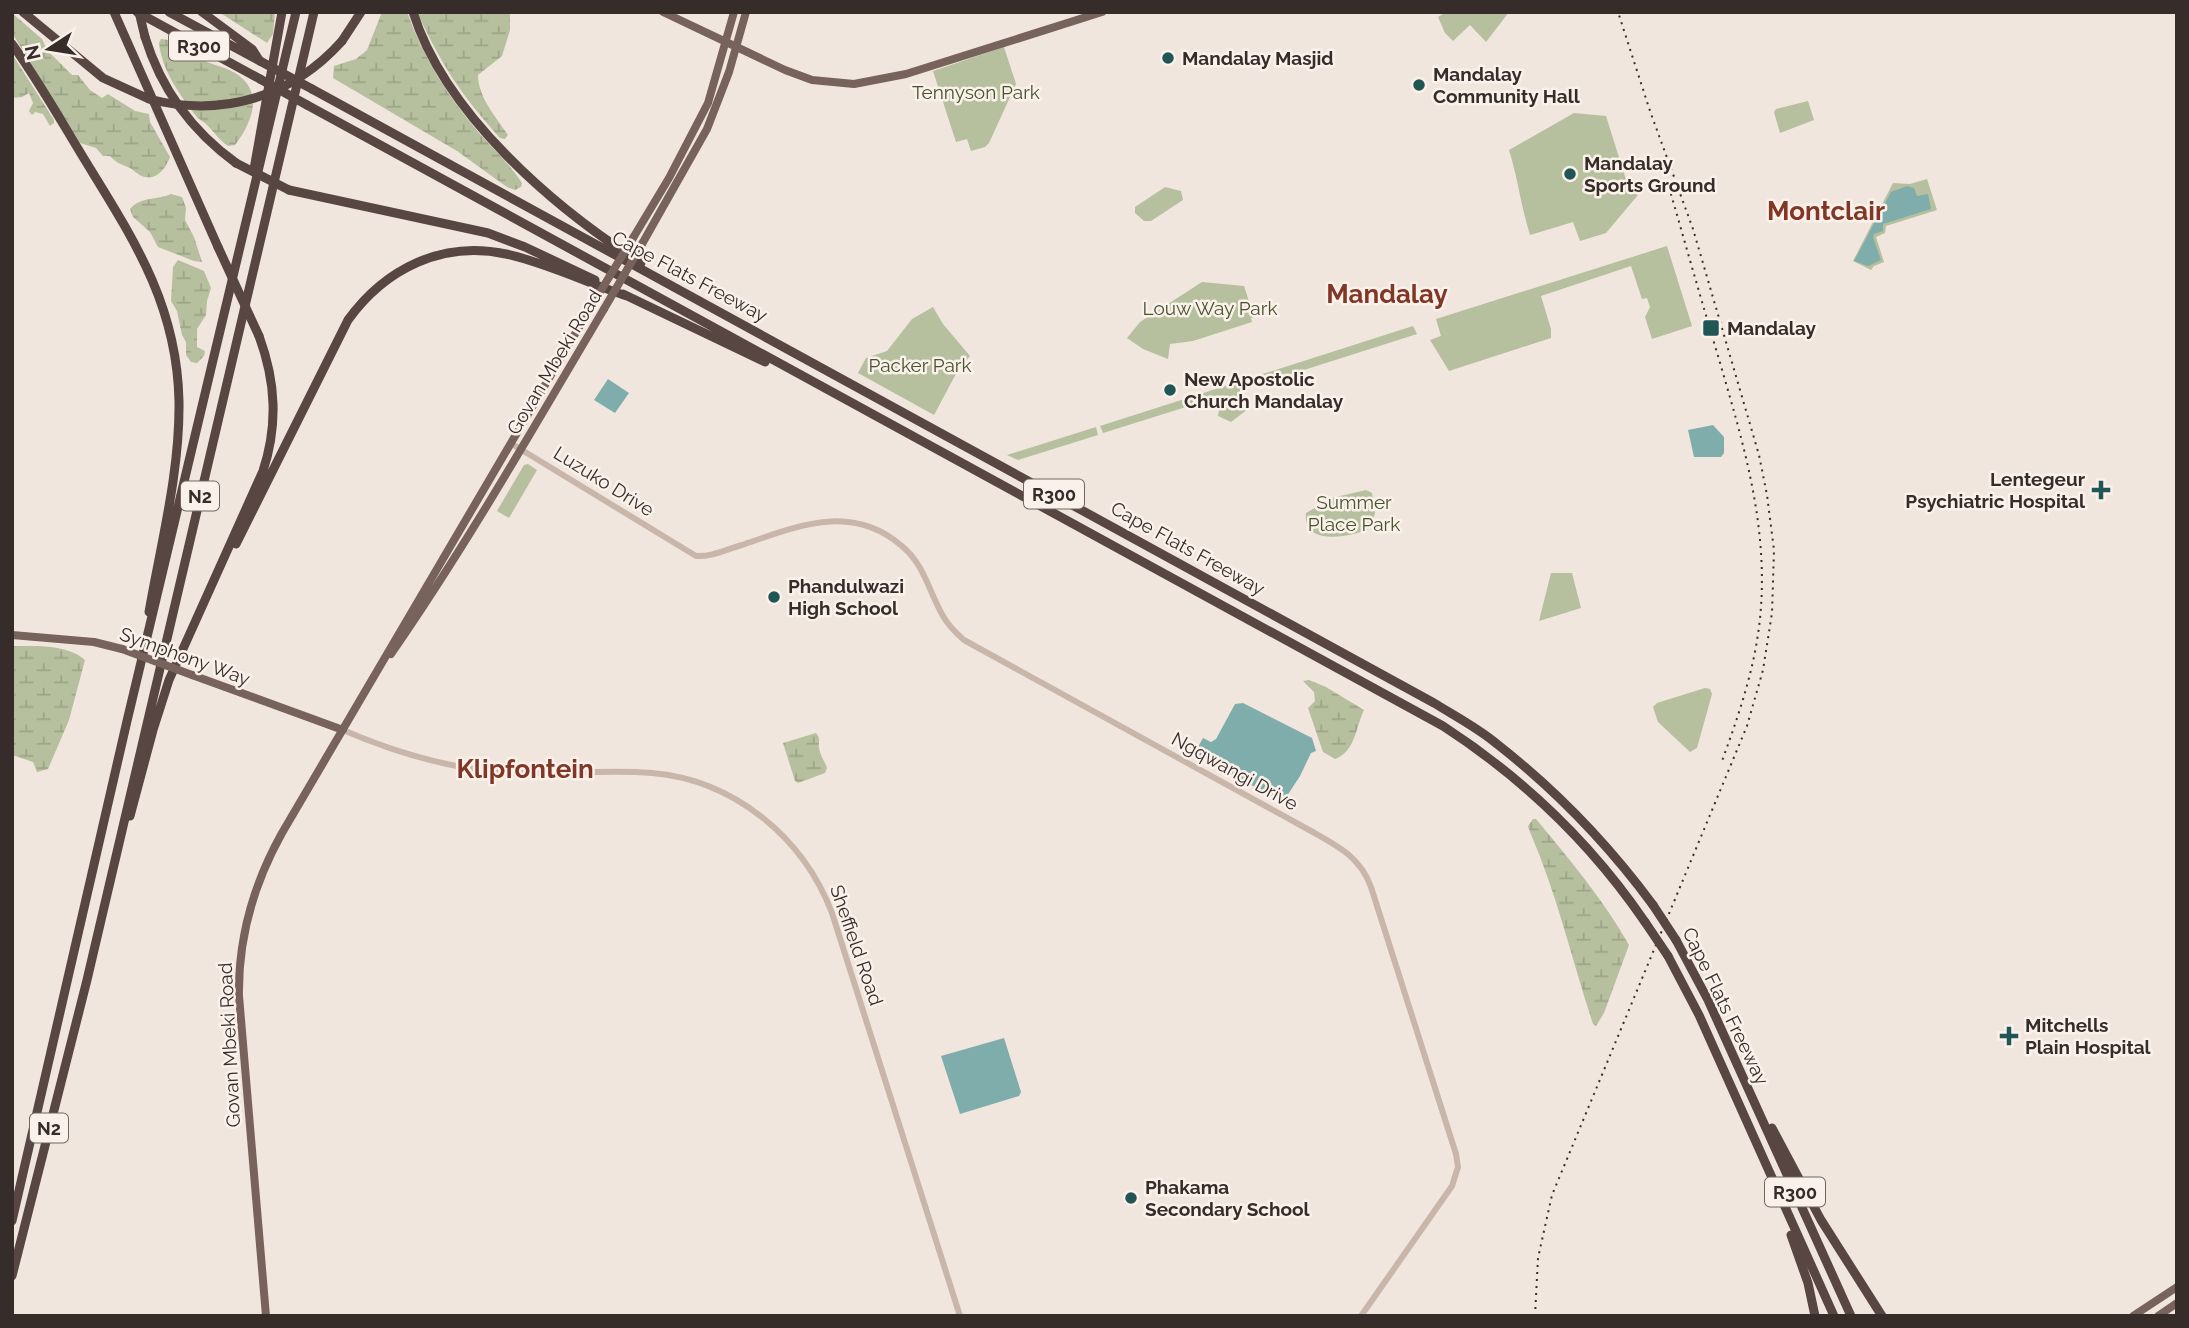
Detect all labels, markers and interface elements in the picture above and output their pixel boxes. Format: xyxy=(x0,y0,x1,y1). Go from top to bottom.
north arrow xyxy=(14,14,84,84)
road number: R300 xyxy=(169,32,229,60)
text: N xyxy=(20,43,45,62)
place label: Mandalay Masjid xyxy=(1182,47,1334,69)
marker: Mandalay Masjid xyxy=(1160,50,1176,66)
place label: Mandalay Community Hall xyxy=(1433,63,1581,107)
marker: Mandalay Community Hall xyxy=(1411,77,1427,93)
park label: Tennyson Park xyxy=(912,81,1040,103)
place label: Mandalay Sports Ground xyxy=(1584,152,1716,196)
marker: Mandalay Sports Ground xyxy=(1562,166,1578,182)
district label: Montclair xyxy=(1767,196,1885,226)
street label: Cape Flats Freeway xyxy=(609,226,771,326)
district label: Mandalay xyxy=(1326,279,1448,309)
street label: Govan Mbeki Road xyxy=(502,286,606,438)
park label: Louw Way Park xyxy=(1143,297,1277,319)
place label: Mandalay xyxy=(1727,317,1816,339)
marker: Mandalay xyxy=(1701,318,1721,338)
park label: Packer Park xyxy=(868,354,972,376)
place label: New Apostolic Church Mandalay xyxy=(1184,368,1344,412)
marker: New Apostolic Church Mandalay xyxy=(1162,382,1178,398)
street label: Luzuko Drive xyxy=(550,441,658,521)
place label: Lentegeur Psychiatric Hospital xyxy=(1905,468,2086,512)
road number: R300 xyxy=(1024,480,1084,508)
marker: Lentegeur Psychiatric Hospital xyxy=(2091,480,2111,500)
road number: N2 xyxy=(181,482,219,510)
park label: Summer Place Park xyxy=(1308,491,1400,535)
street label: Cape Flats Freeway xyxy=(1107,497,1269,599)
place label: Phandulwazi High School xyxy=(788,575,904,619)
marker: Phandulwazi High School xyxy=(766,589,782,605)
street label: Symphony Way xyxy=(117,622,253,690)
street label: Ngqwangi Drive xyxy=(1168,727,1302,815)
district label: Klipfontein xyxy=(456,754,594,784)
street label: Sheffield Road xyxy=(826,882,888,1008)
street label: Cape Flats Freeway xyxy=(1678,924,1774,1088)
street label: Govan Mbeki Road xyxy=(214,962,244,1128)
place label: Mitchells Plain Hospital xyxy=(2025,1014,2152,1058)
marker: Mitchells Plain Hospital xyxy=(1999,1026,2019,1046)
road number: N2 xyxy=(30,1114,68,1142)
place label: Phakama Secondary School xyxy=(1145,1176,1311,1220)
road number: R300 xyxy=(1765,1177,1825,1206)
marker: Phakama Secondary School xyxy=(1123,1190,1139,1206)

